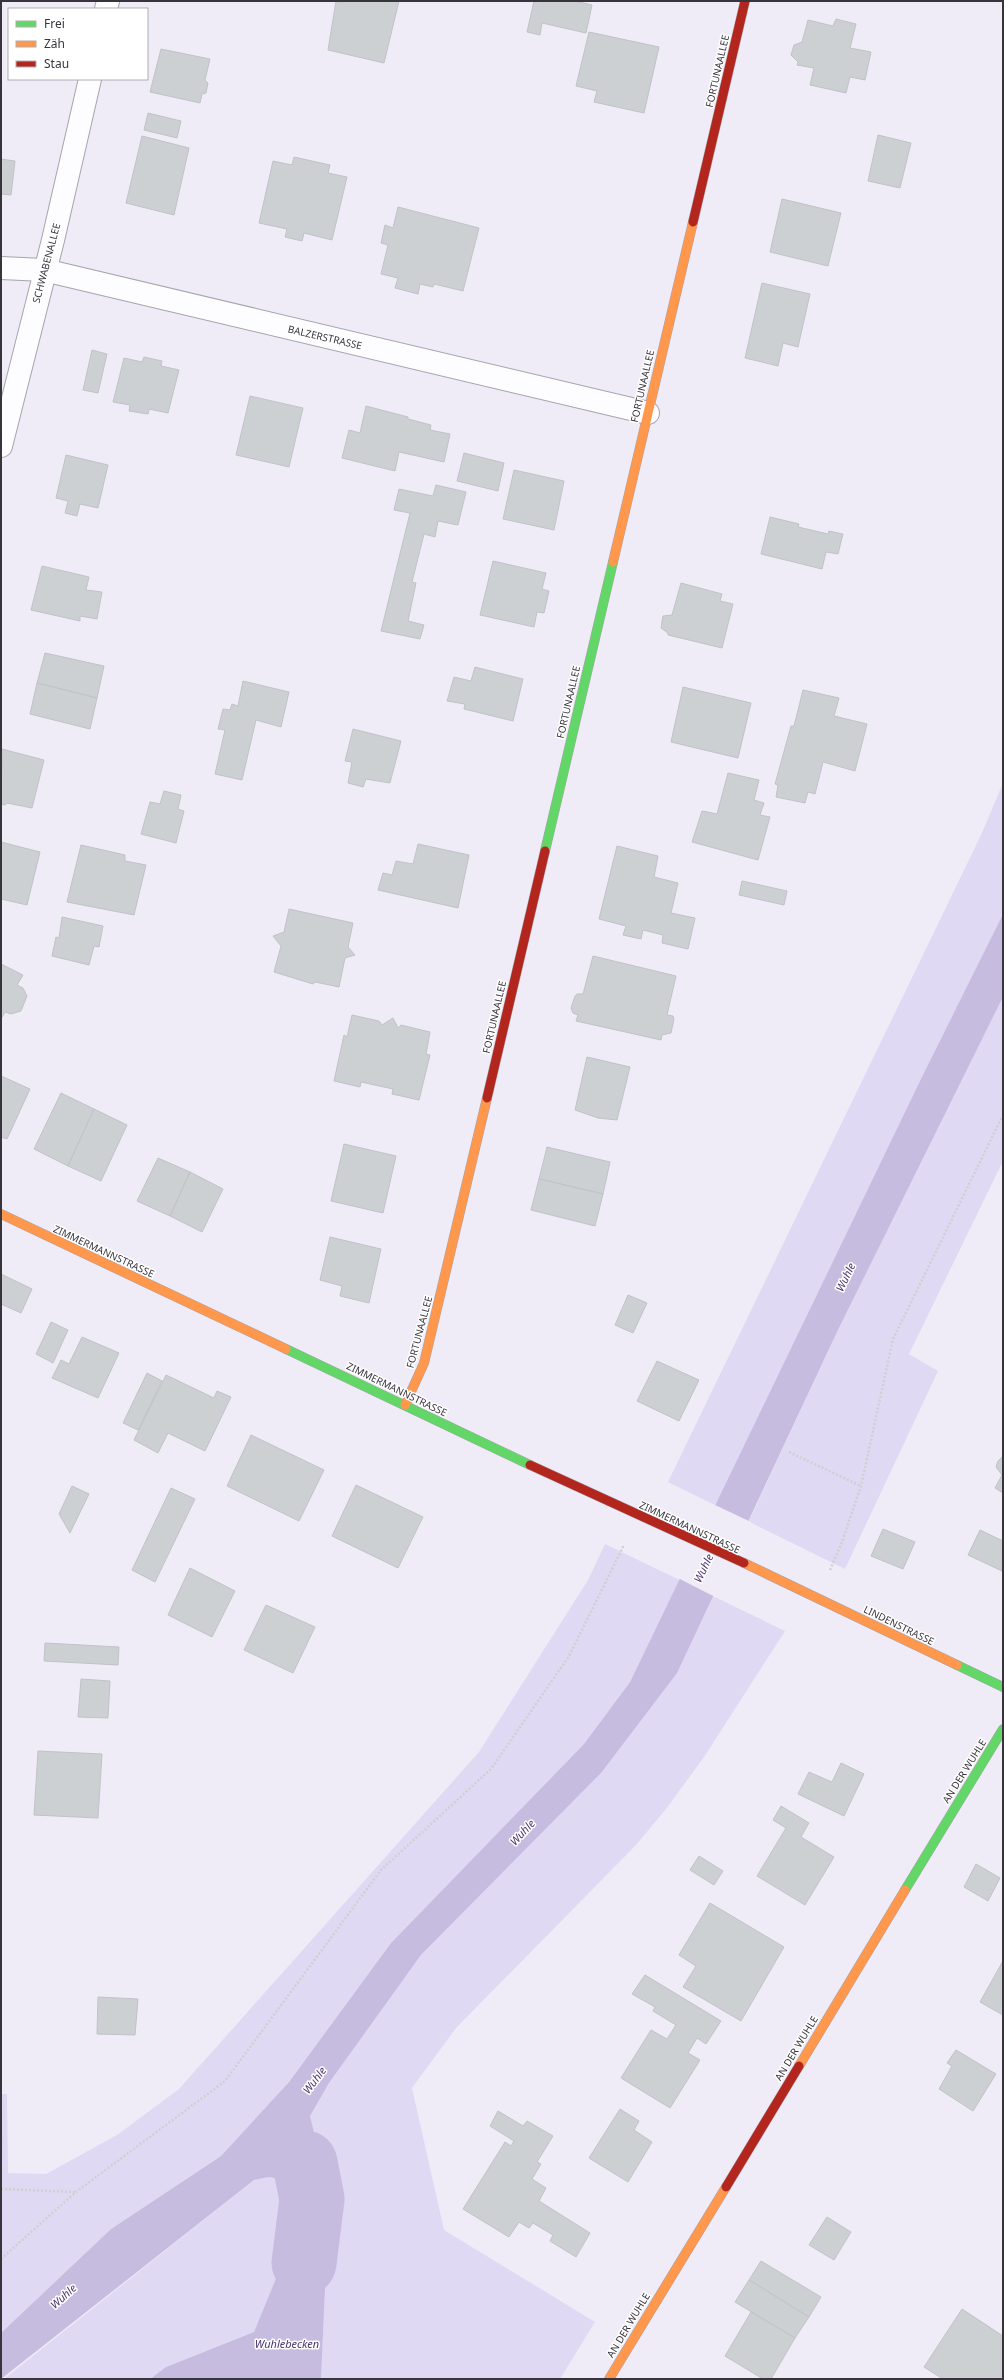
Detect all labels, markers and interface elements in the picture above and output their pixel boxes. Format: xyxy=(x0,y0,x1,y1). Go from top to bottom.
legend xyxy=(8,8,148,80)
text: Frei xyxy=(44,15,65,32)
street label: FORTUNAALLEE xyxy=(702,33,732,109)
text: Zäh xyxy=(44,35,65,52)
text: Stau xyxy=(44,55,69,72)
street label: SCHWABENALLEE xyxy=(29,222,63,304)
street label: BALZERSTRASSE xyxy=(286,322,364,352)
street label: FORTUNAALLEE xyxy=(627,348,657,424)
street label: FORTUNAALLEE xyxy=(553,664,583,740)
street label: FORTUNAALLEE xyxy=(479,979,509,1055)
street label: ZIMMERMANNSTRASSE xyxy=(51,1221,157,1281)
water label: Wuhle xyxy=(832,1260,859,1294)
street label: FORTUNAALLEE xyxy=(403,1294,435,1370)
street label: ZIMMERMANNSTRASSE xyxy=(345,1359,449,1419)
street label: ZIMMERMANNSTRASSE xyxy=(637,1497,743,1557)
water label: Wuhle xyxy=(690,1551,717,1585)
street label: LINDENSTRASSE xyxy=(861,1602,937,1648)
street label: AN DER WUHLE xyxy=(939,1736,989,1806)
water label: Wuhle xyxy=(506,1815,538,1848)
street label: AN DER WUHLE xyxy=(771,2013,821,2083)
water label: Wuhle xyxy=(299,2063,329,2097)
water label: Wuhle xyxy=(47,2280,80,2312)
street label: AN DER WUHLE xyxy=(603,2290,653,2360)
water label: Wuhlebecken xyxy=(255,2336,319,2351)

